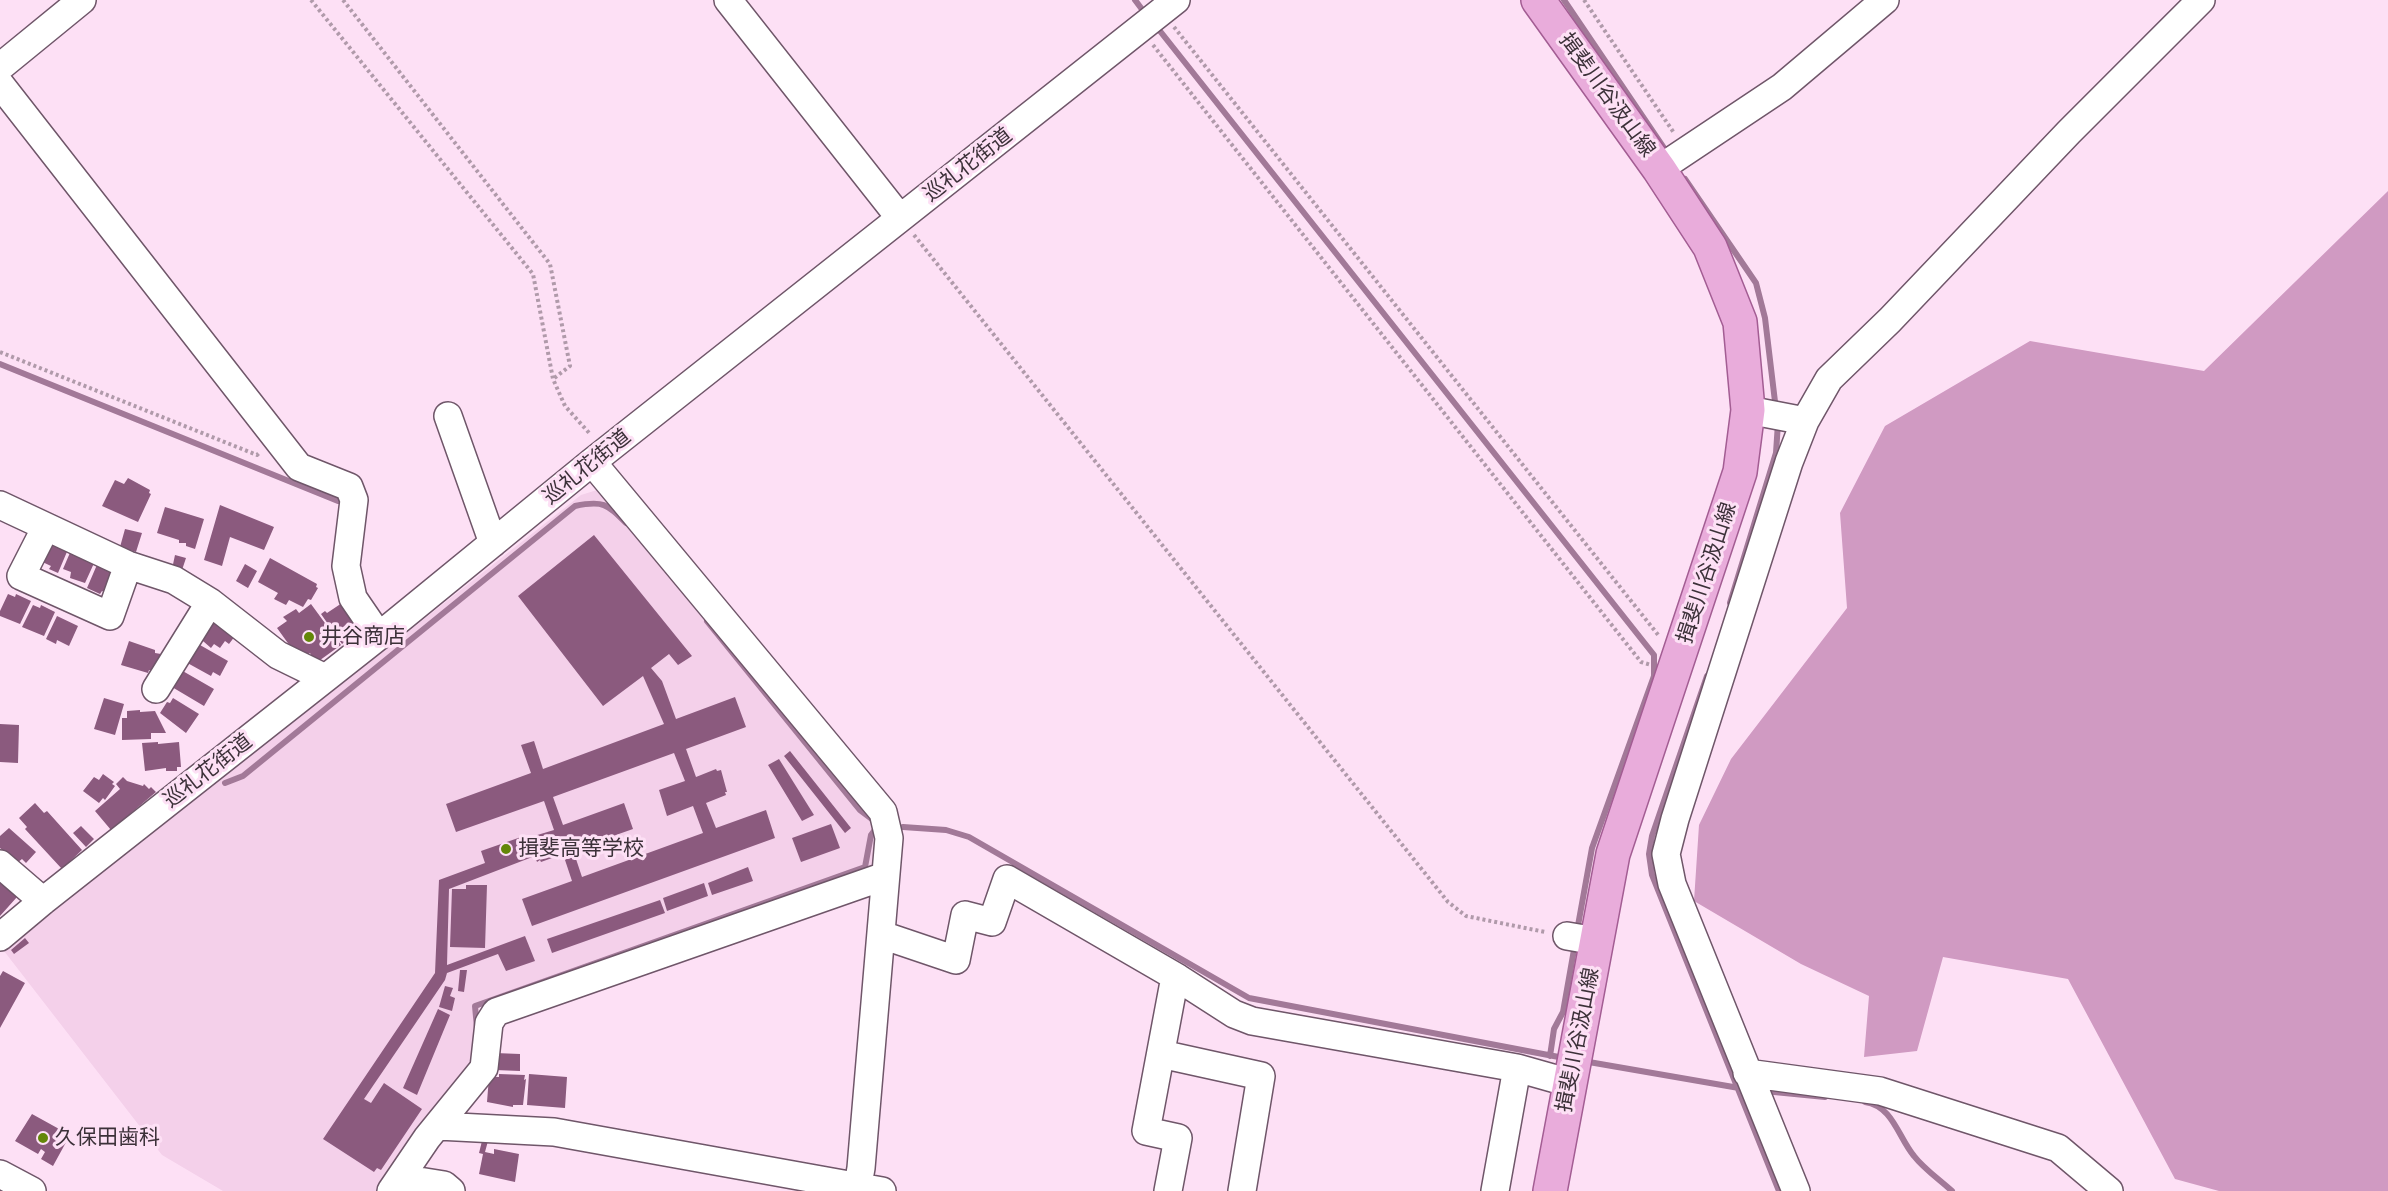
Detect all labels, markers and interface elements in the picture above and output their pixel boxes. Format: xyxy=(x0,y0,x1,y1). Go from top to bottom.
street label: 揖斐川谷汲山線 xyxy=(1554,28,1660,162)
street label: 巡礼花街道 xyxy=(919,123,1017,207)
street label: 巡礼花街道 xyxy=(538,424,636,510)
street label: 揖斐川谷汲山線 xyxy=(1672,499,1742,647)
place label: 井谷商店 xyxy=(321,624,405,650)
marker: 井谷商店 xyxy=(302,630,316,644)
street label: 巡礼花街道 xyxy=(159,729,257,813)
place label: 揖斐高等学校 xyxy=(518,836,644,862)
marker: 揖斐高等学校 xyxy=(499,842,513,856)
street label: 揖斐川谷汲山線 xyxy=(1552,965,1604,1115)
place label: 久保田歯科 xyxy=(55,1125,160,1151)
marker: 久保田歯科 xyxy=(36,1131,50,1145)

